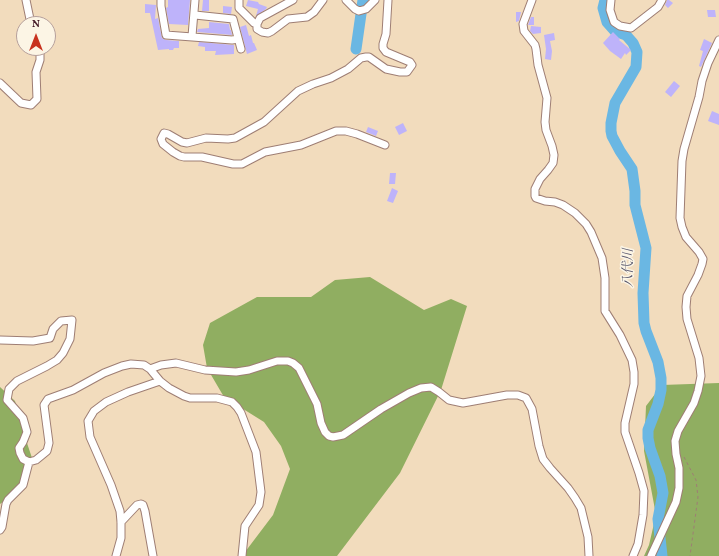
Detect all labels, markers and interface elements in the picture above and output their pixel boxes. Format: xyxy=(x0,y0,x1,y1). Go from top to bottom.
north arrow xyxy=(16,16,56,56)
text: N xyxy=(32,17,40,32)
water label: 八代川 xyxy=(622,249,638,287)

